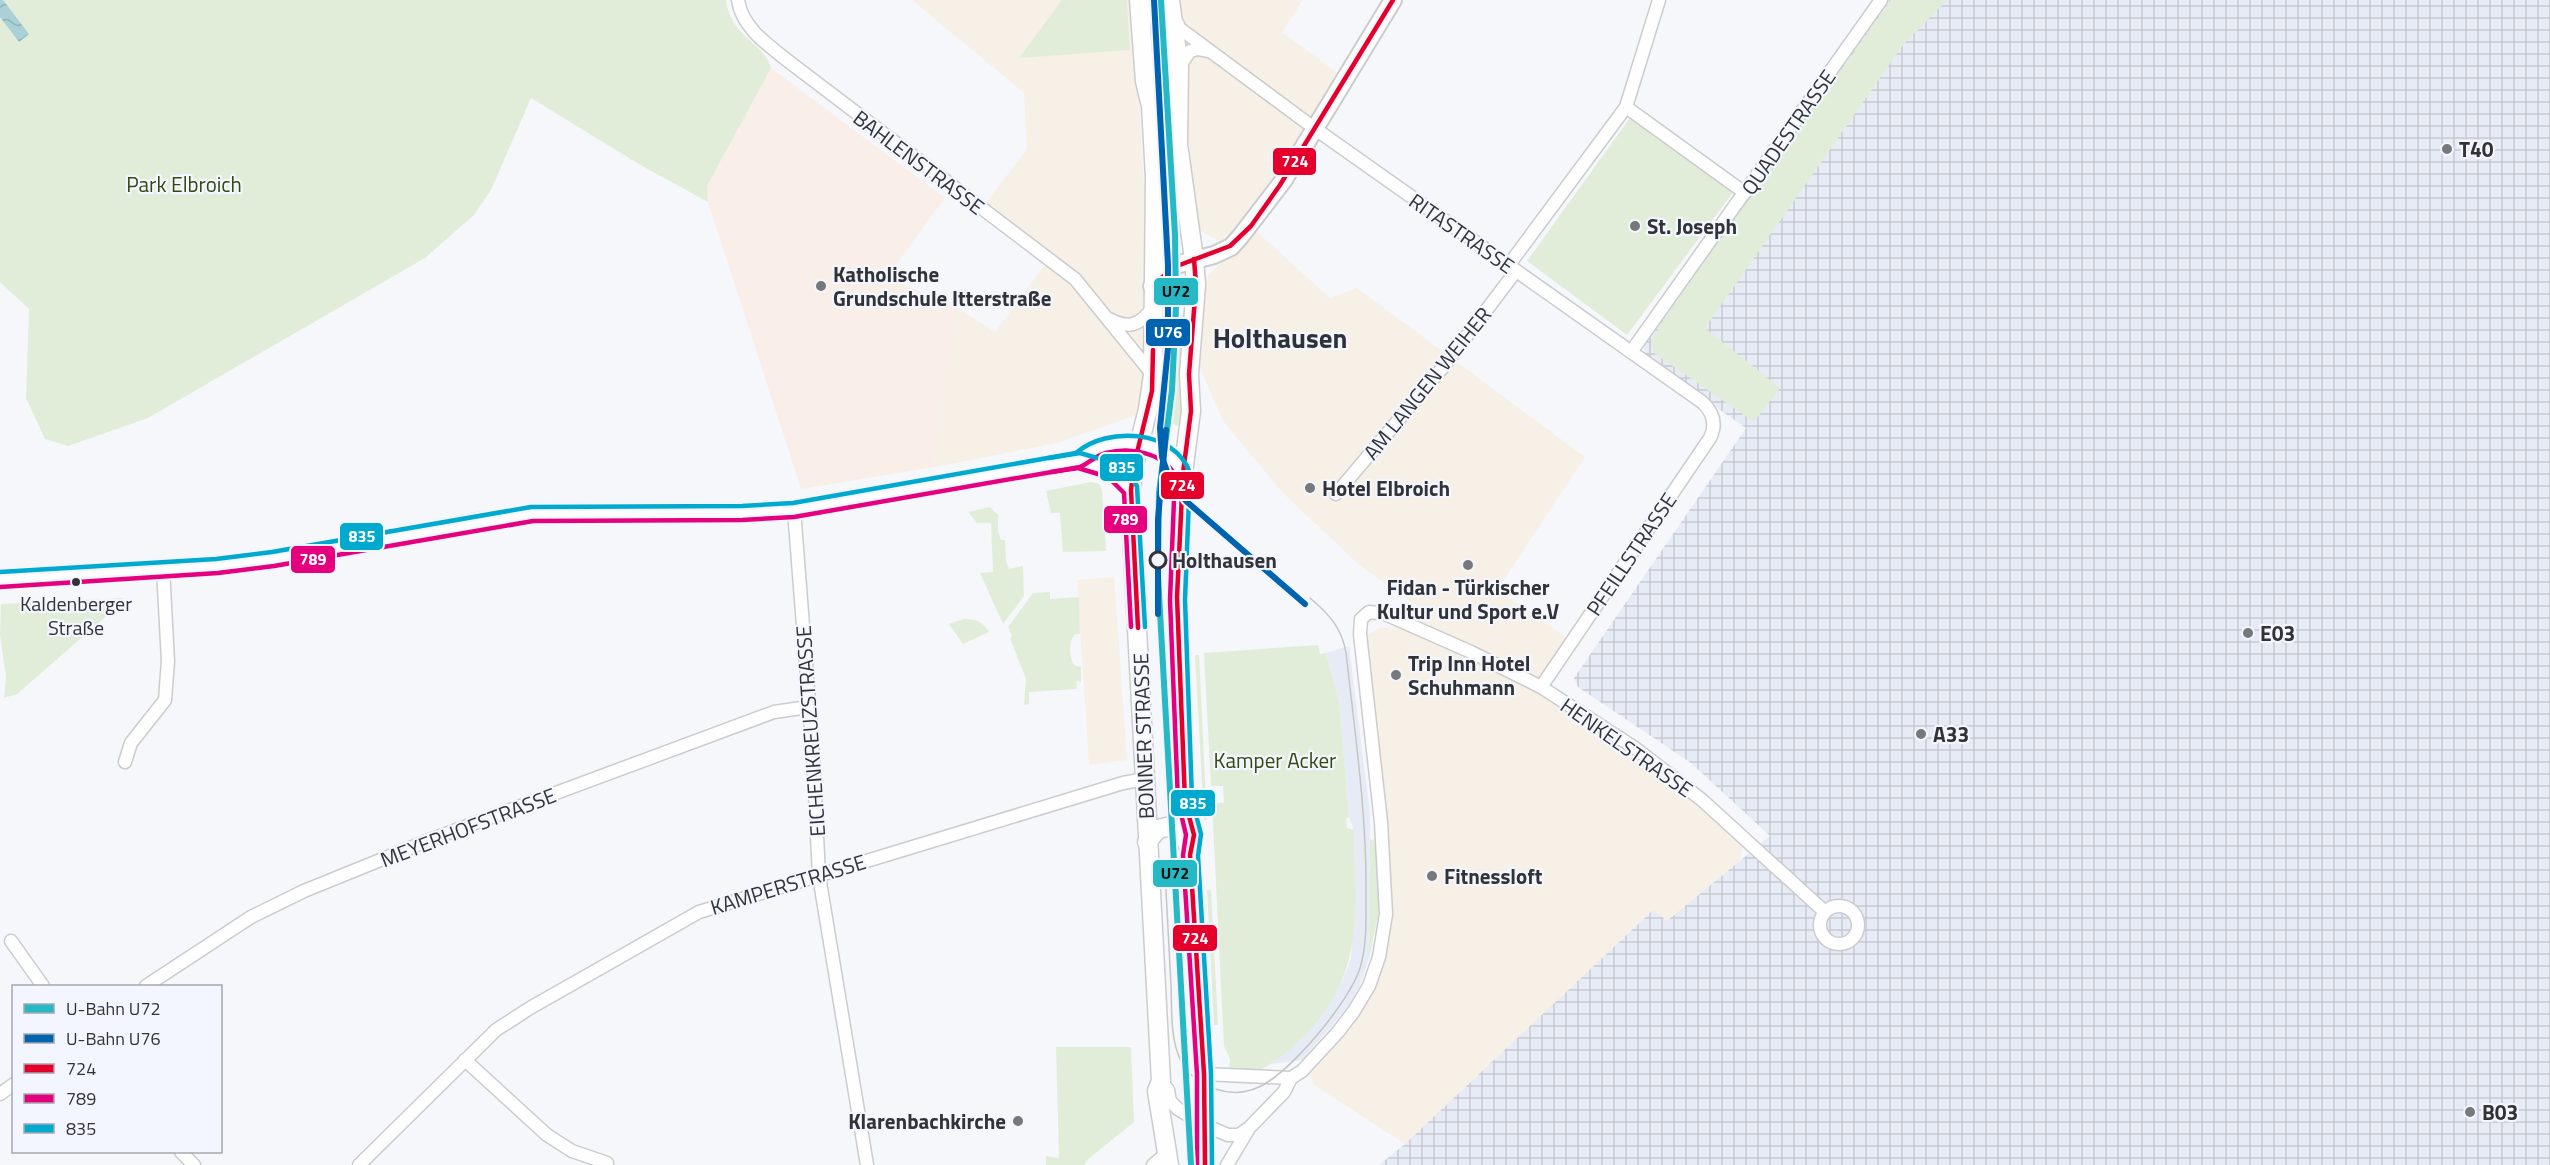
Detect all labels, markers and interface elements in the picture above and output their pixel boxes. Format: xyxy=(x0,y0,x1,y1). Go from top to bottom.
street label: QUADESTRASSE xyxy=(1733,63,1843,201)
street label: BAHLENSTRASSE xyxy=(847,102,991,222)
place label: T40 xyxy=(2459,133,2494,165)
marker: T40 xyxy=(2440,142,2454,156)
line badge: 724 xyxy=(1272,147,1317,176)
text: 724 xyxy=(1282,149,1308,173)
park label: Park Elbroich xyxy=(126,168,242,200)
street label: RITASTRASSE xyxy=(1403,185,1521,281)
place label: St. Joseph xyxy=(1647,210,1737,242)
marker: St. Joseph xyxy=(1628,219,1642,233)
place label: Katholische Grundschule Itterstraße xyxy=(833,258,1051,314)
line badge: U72 xyxy=(1153,277,1199,306)
marker: Katholische Grundschule Itterstraße xyxy=(814,279,828,293)
text: U72 xyxy=(1162,279,1190,303)
street label: AM LANGEN WEIHER xyxy=(1355,299,1499,467)
district label: Holthausen xyxy=(1213,317,1347,358)
line badge: U76 xyxy=(1145,318,1191,347)
text: U76 xyxy=(1154,320,1182,344)
line badge: 835 xyxy=(1099,453,1144,482)
text: 835 xyxy=(1109,455,1135,479)
line badge: 724 xyxy=(1160,471,1205,500)
place label: Hotel Elbroich xyxy=(1322,472,1450,504)
text: 724 xyxy=(1169,473,1195,497)
marker: Hotel Elbroich xyxy=(1303,481,1317,495)
street label: PFEILLSTRASSE xyxy=(1578,486,1684,622)
line badge: 789 xyxy=(1103,505,1148,534)
text: 789 xyxy=(1112,507,1138,531)
line badge: 835 xyxy=(339,522,384,551)
text: 835 xyxy=(349,524,375,548)
place label: Holthausen xyxy=(1172,544,1277,576)
line badge: 789 xyxy=(290,545,336,574)
text: 789 xyxy=(300,547,326,571)
marker: Holthausen xyxy=(1149,551,1167,569)
marker: Fidan - Türkischer Kultur und Sport e.V xyxy=(1461,558,1475,572)
place label: Fidan - Türkischer Kultur und Sport e.V xyxy=(1377,571,1560,627)
marker: Kaldenberger Straße xyxy=(70,576,82,588)
place label: Kaldenberger Straße xyxy=(20,588,132,643)
place label: E03 xyxy=(2260,617,2295,649)
street label: EICHENKREUZSTRASSE xyxy=(787,624,833,838)
marker: E03 xyxy=(2241,626,2255,640)
place label: Trip Inn Hotel Schuhmann xyxy=(1408,647,1530,703)
street label: BONNER STRASSE xyxy=(1124,652,1162,820)
marker: Trip Inn Hotel Schuhmann xyxy=(1389,668,1403,682)
street label: HENKELSTRASSE xyxy=(1554,689,1700,805)
place label: A33 xyxy=(1933,718,1969,750)
marker: A33 xyxy=(1914,727,1928,741)
park label: Kamper Acker xyxy=(1214,744,1336,776)
street label: MEYERHOFSTRASSE xyxy=(375,779,561,875)
line badge: 835 xyxy=(1170,789,1216,817)
text: 835 xyxy=(1180,791,1206,815)
street label: KAMPERSTRASSE xyxy=(706,845,870,923)
line badge: U72 xyxy=(1152,859,1198,888)
place label: Fitnessloft xyxy=(1444,860,1543,892)
text: U72 xyxy=(1161,861,1189,885)
marker: Fitnessloft xyxy=(1425,869,1439,883)
line badge: 724 xyxy=(1172,924,1218,952)
text: 724 xyxy=(1182,926,1208,950)
legend xyxy=(12,985,222,1153)
text: U-Bahn U72 xyxy=(66,995,161,1022)
text: U-Bahn U76 xyxy=(66,1025,161,1052)
text: 724 xyxy=(66,1055,96,1082)
text: 789 xyxy=(66,1085,96,1112)
place label: B03 xyxy=(2482,1096,2518,1128)
place label: Klarenbachkirche xyxy=(848,1105,1006,1137)
marker: B03 xyxy=(2463,1105,2477,1119)
marker: Klarenbachkirche xyxy=(1011,1114,1025,1128)
text: 835 xyxy=(66,1115,96,1142)

